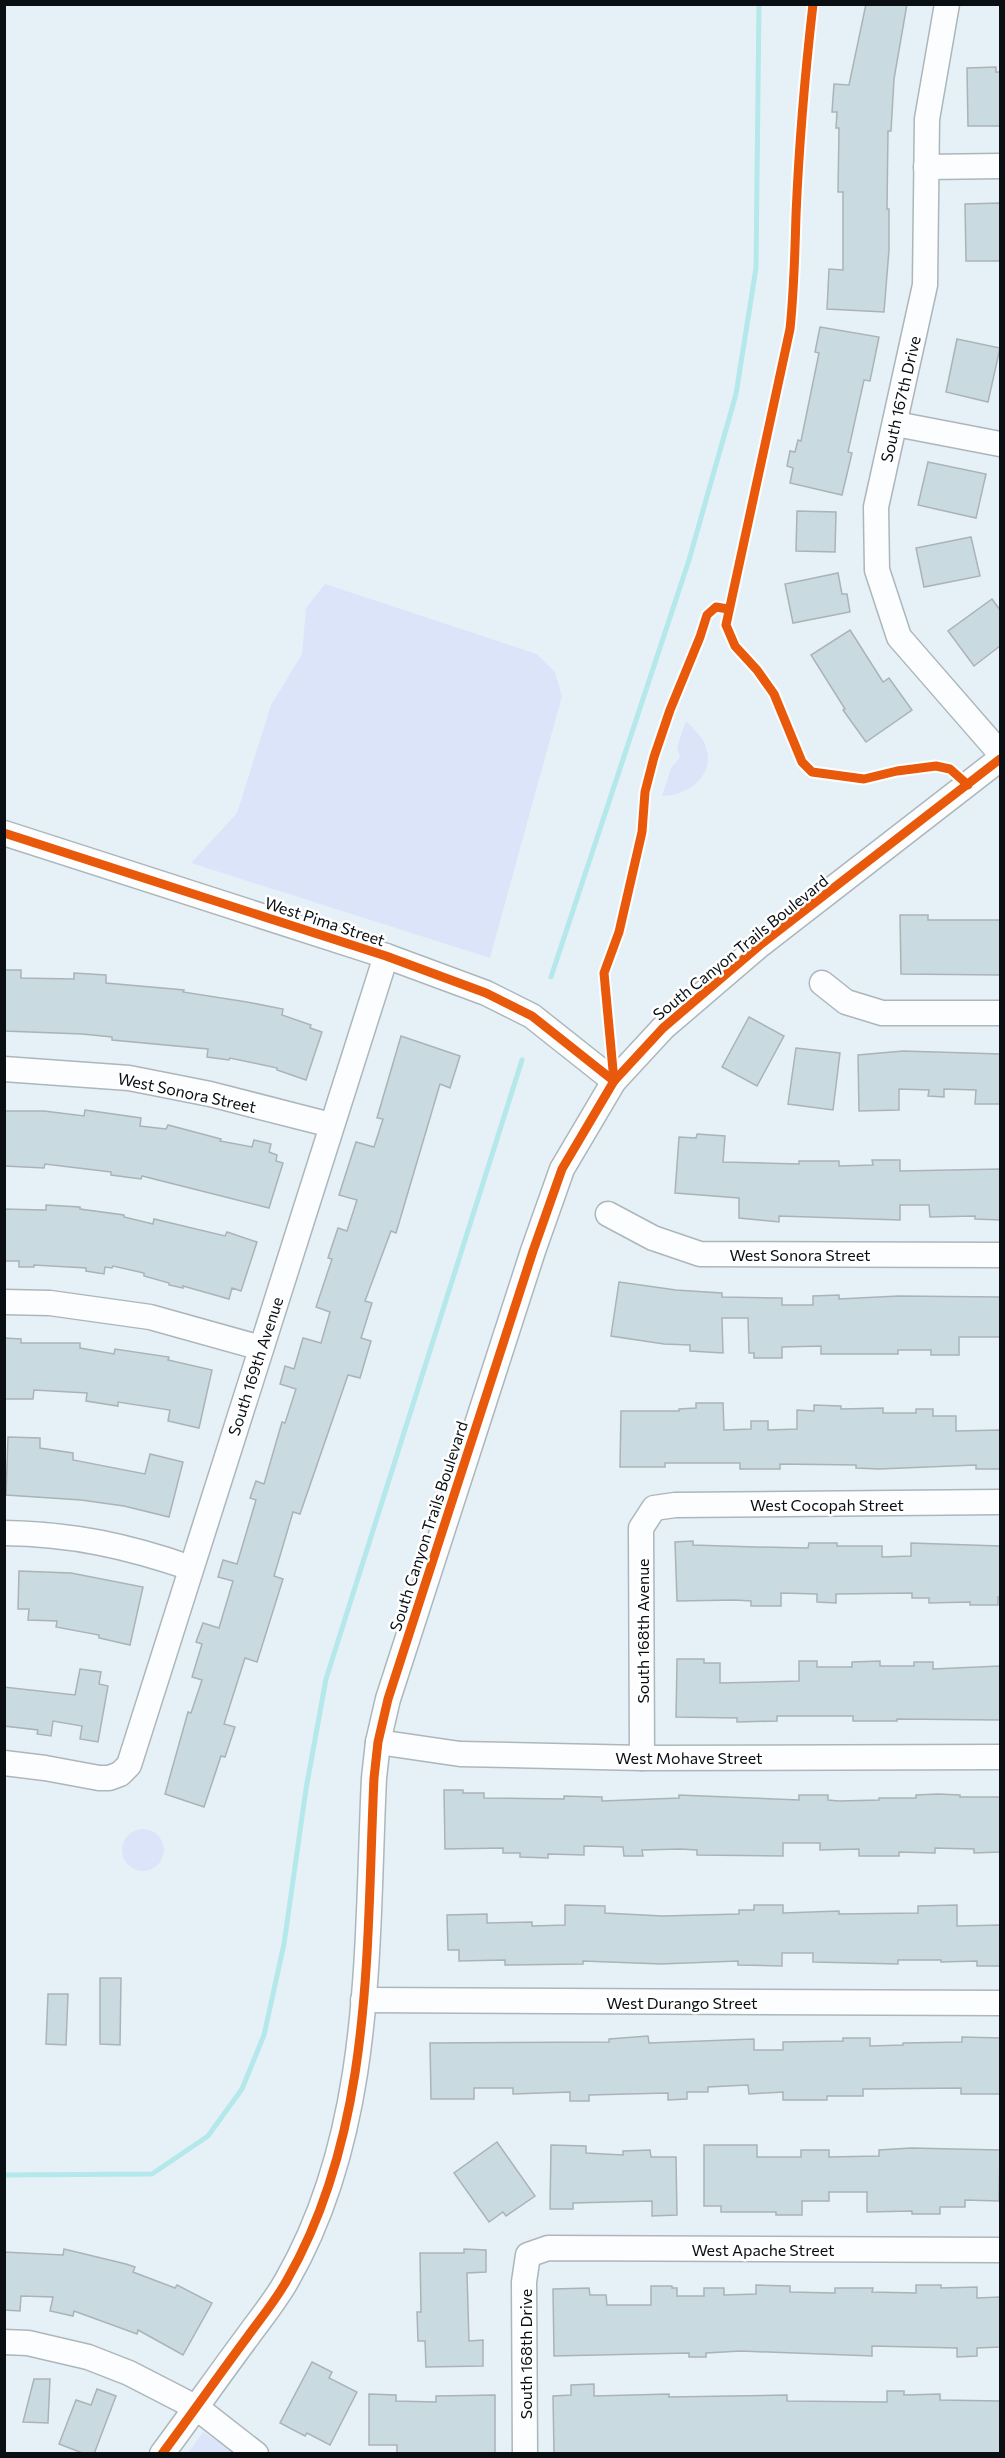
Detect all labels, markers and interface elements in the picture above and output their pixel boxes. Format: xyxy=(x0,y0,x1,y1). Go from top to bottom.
street label: South 167th Drive xyxy=(876,334,924,464)
street label: South Canyon Trails Boulevard xyxy=(649,870,831,1024)
street label: West Pima Street xyxy=(262,893,388,950)
street label: West Sonora Street xyxy=(116,1068,258,1116)
street label: West Sonora Street xyxy=(729,1245,871,1264)
street label: South 169th Avenue xyxy=(224,1294,286,1438)
street label: South Canyon Trails Boulevard xyxy=(385,1419,471,1633)
street label: West Cocopah Street xyxy=(750,1495,904,1514)
street label: South 168th Avenue xyxy=(633,1558,652,1704)
street label: West Mohave Street xyxy=(615,1748,763,1767)
street label: West Durango Street xyxy=(606,1993,758,2012)
street label: West Apache Street xyxy=(691,2240,835,2259)
street label: South 168th Drive xyxy=(516,2289,535,2419)

